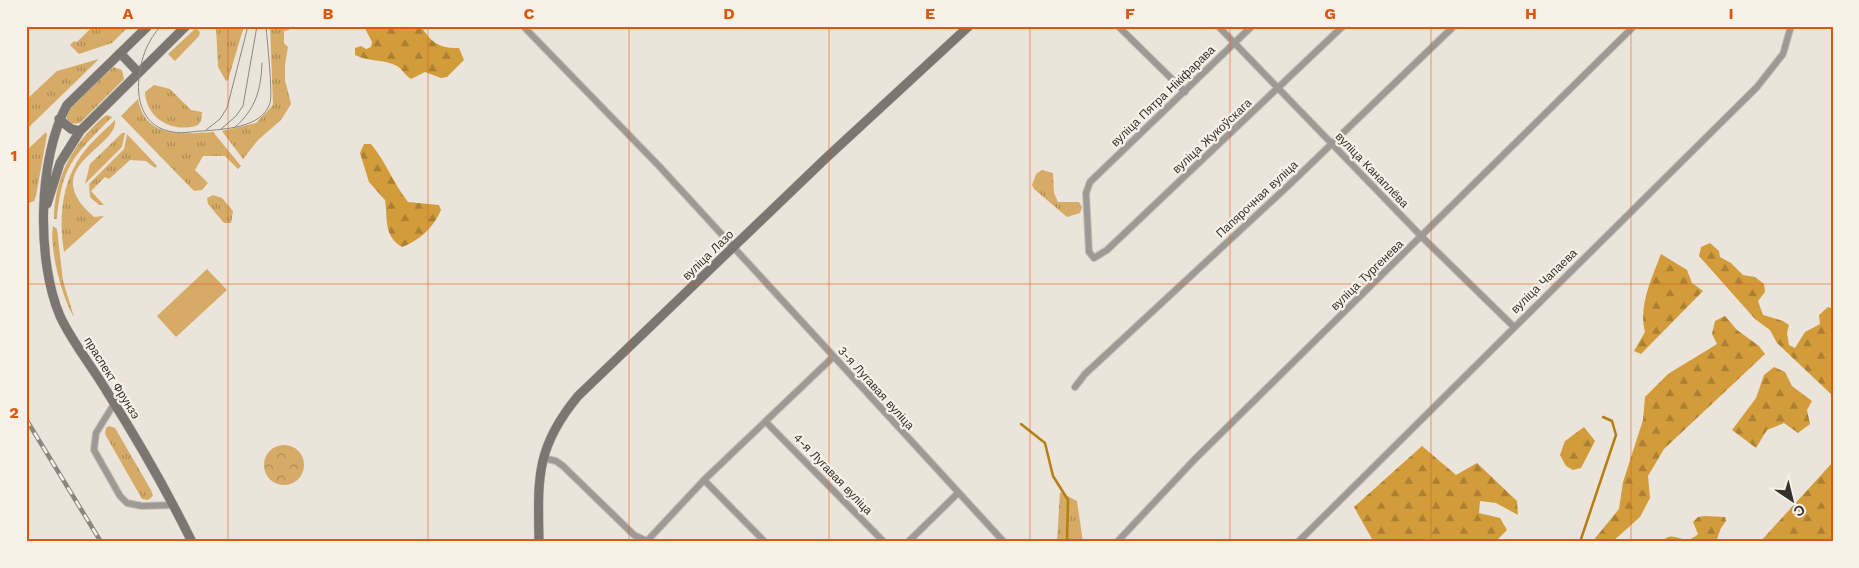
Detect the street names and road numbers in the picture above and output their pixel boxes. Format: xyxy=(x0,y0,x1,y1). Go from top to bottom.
street label: вуліца Пятра Нікіфарава xyxy=(1108,42,1218,149)
street label: вуліца Жукоўскага xyxy=(1170,95,1255,176)
street label: вуліца Канаплёва xyxy=(1333,129,1412,211)
street label: Папярочная вуліца xyxy=(1213,157,1301,240)
street label: вуліца Лазо xyxy=(680,227,737,283)
street label: вуліца Тургенева xyxy=(1328,237,1406,313)
street label: вуліца Чапаева xyxy=(1508,246,1580,316)
street label: праспект Фрунзэ xyxy=(81,334,143,422)
street label: 3-я Лугавая вуліца xyxy=(835,344,917,433)
street label: 4-я Лугавая вуліца xyxy=(791,431,876,518)

